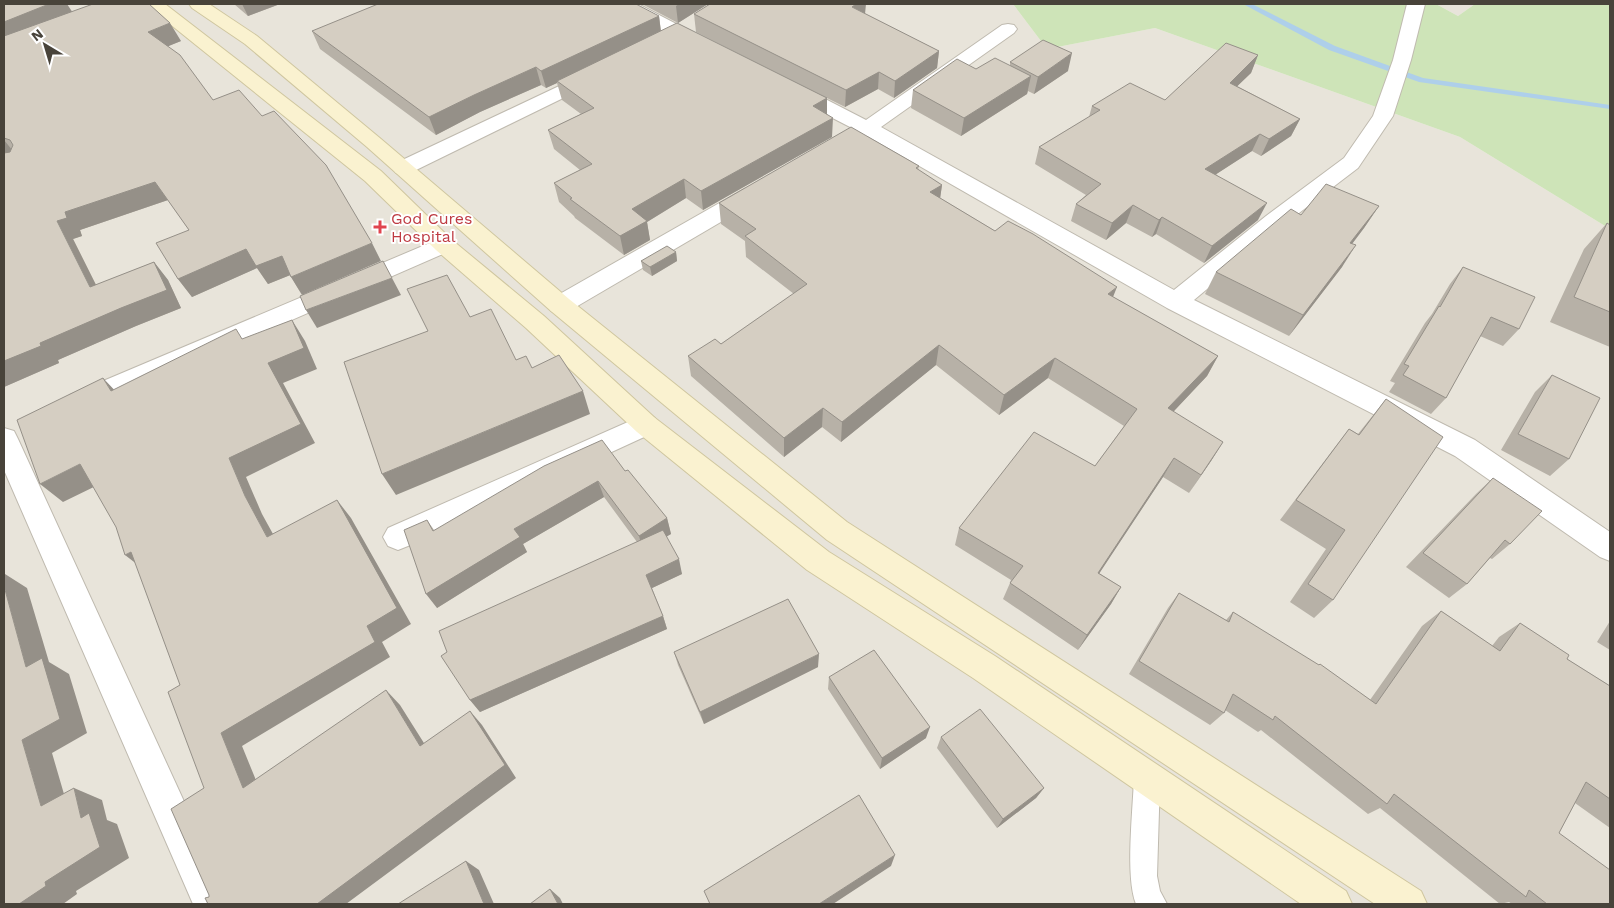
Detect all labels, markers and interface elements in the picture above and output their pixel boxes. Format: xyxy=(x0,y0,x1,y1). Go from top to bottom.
north arrow xyxy=(20,20,70,70)
text: N xyxy=(28,25,46,44)
place label: God Cures Hospital xyxy=(391,209,472,246)
marker: God Cures Hospital xyxy=(373,220,387,234)

